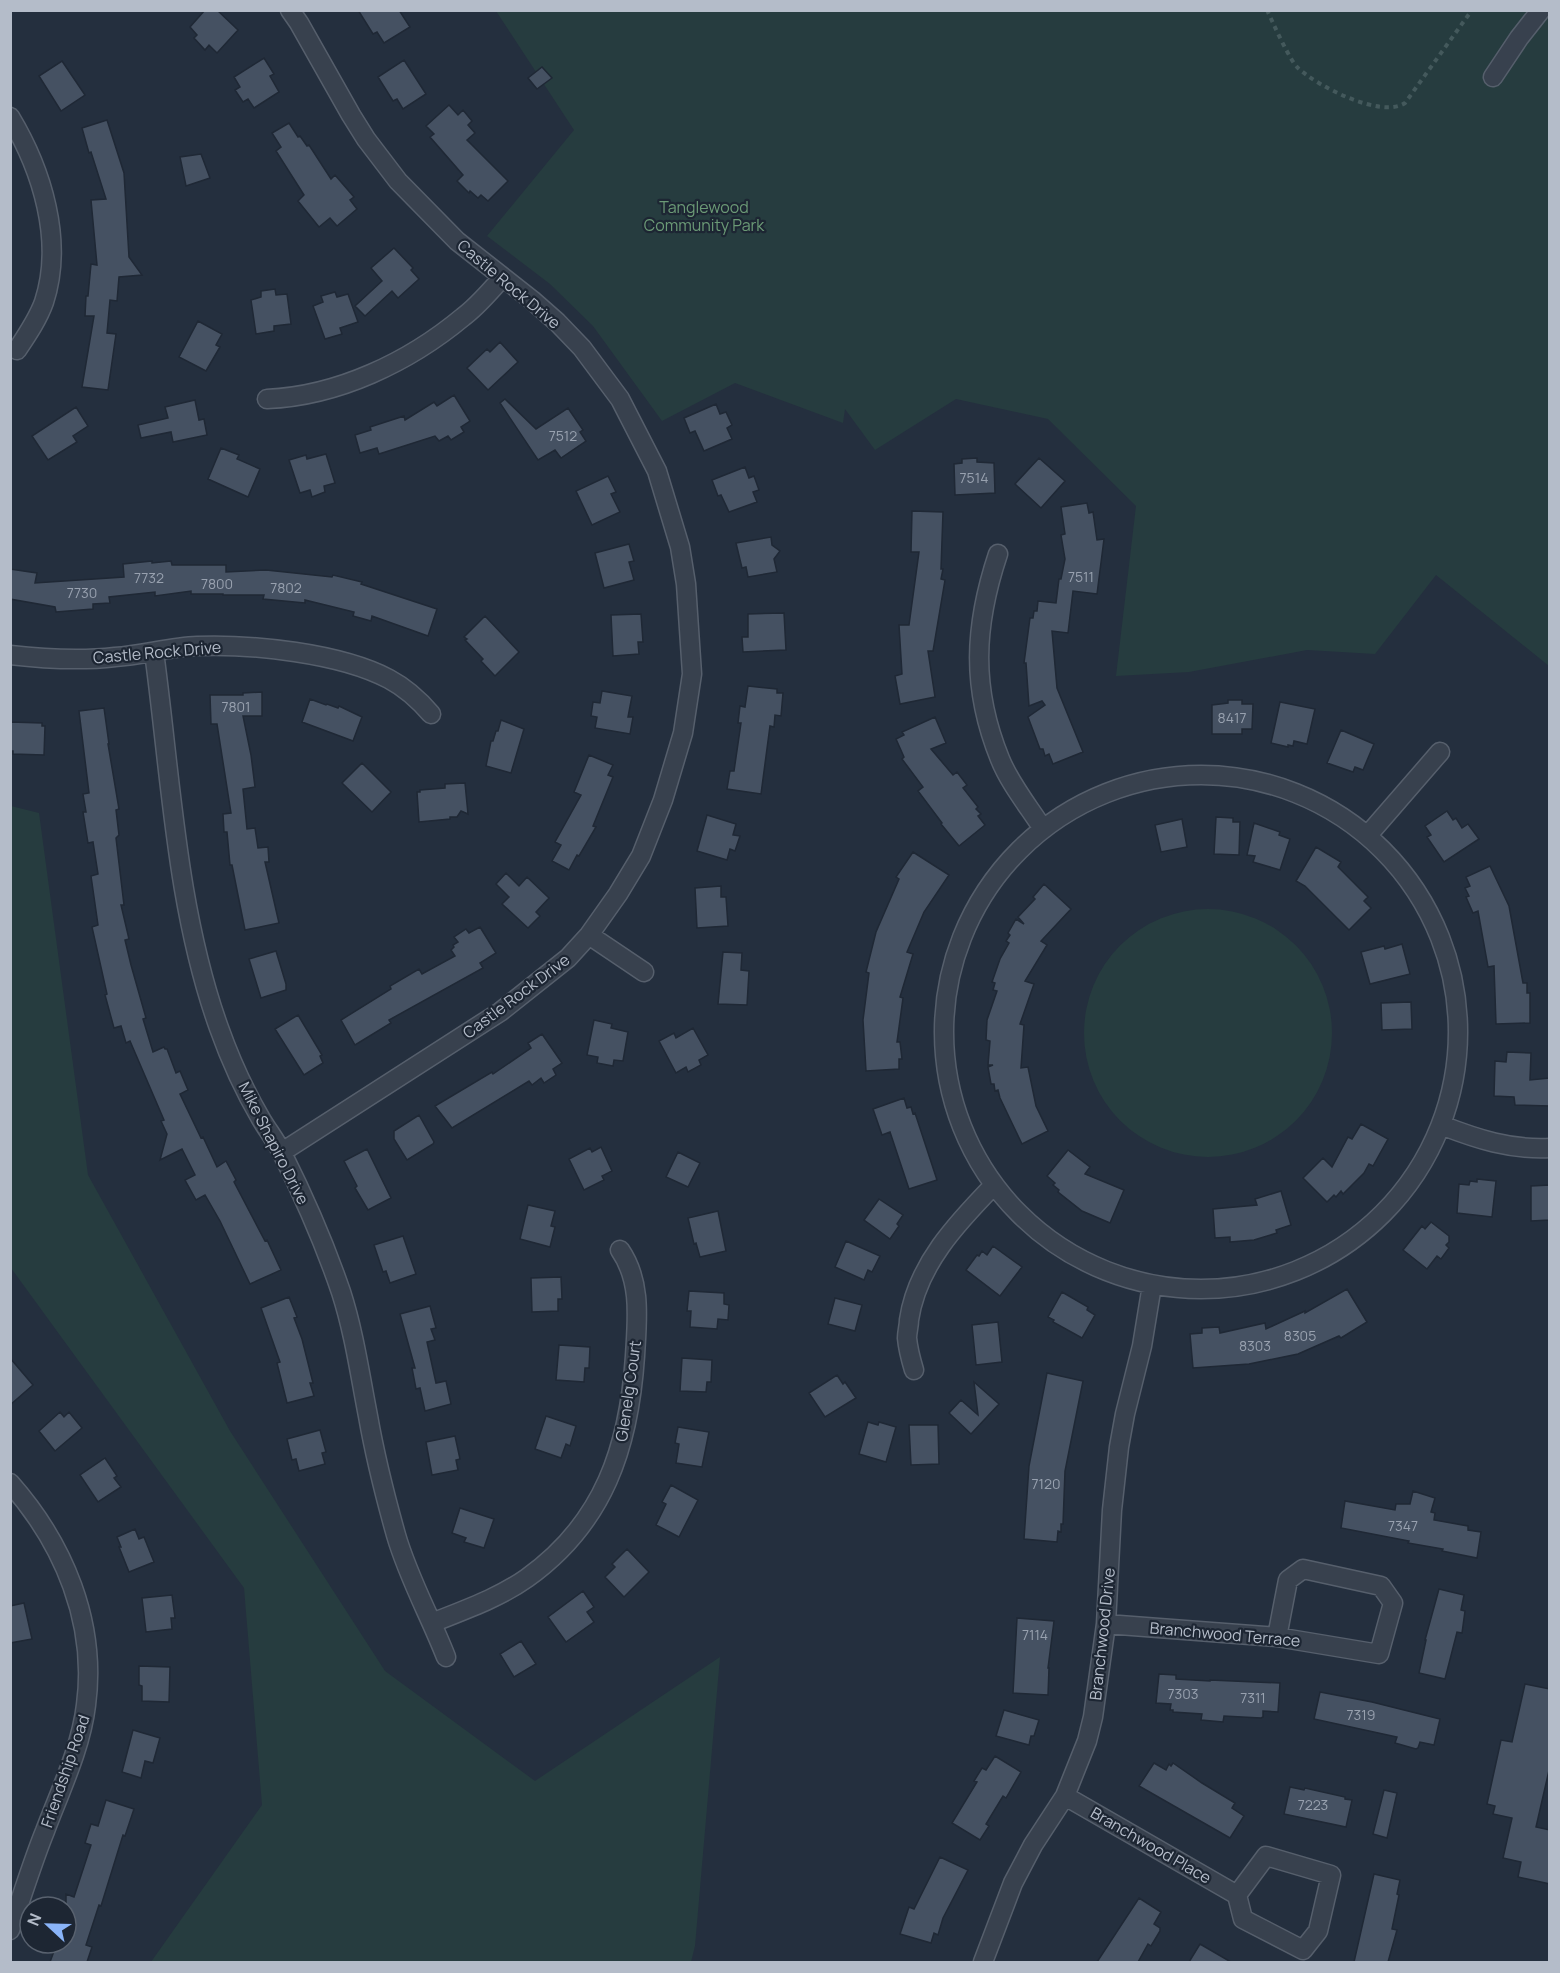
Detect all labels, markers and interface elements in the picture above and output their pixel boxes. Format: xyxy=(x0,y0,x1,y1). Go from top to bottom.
park label: Tanglewood Community Park xyxy=(644,196,765,236)
street label: Castle Rock Drive xyxy=(453,234,565,334)
house number: 7512 xyxy=(549,426,577,445)
house number: 7514 xyxy=(960,468,988,487)
house number: 7511 xyxy=(1068,567,1094,586)
house number: 7732 xyxy=(134,568,164,587)
house number: 7800 xyxy=(201,574,233,593)
house number: 7802 xyxy=(270,578,302,597)
house number: 7730 xyxy=(67,583,97,602)
street label: Castle Rock Drive xyxy=(92,635,222,669)
house number: 7801 xyxy=(221,697,251,716)
house number: 8417 xyxy=(1218,708,1246,727)
street label: Castle Rock Drive xyxy=(458,949,574,1043)
street label: Mike Shapiro Drive xyxy=(234,1078,314,1208)
house number: 8305 xyxy=(1284,1326,1316,1345)
house number: 8303 xyxy=(1239,1336,1271,1355)
street label: Glenelg Court xyxy=(610,1339,646,1443)
house number: 7120 xyxy=(1031,1474,1061,1493)
house number: 7347 xyxy=(1388,1516,1418,1535)
street label: Branchwood Drive xyxy=(1084,1567,1120,1701)
street label: Branchwood Terrace xyxy=(1149,1616,1301,1652)
house number: 7114 xyxy=(1022,1625,1048,1644)
house number: 7303 xyxy=(1167,1684,1199,1703)
house number: 7311 xyxy=(1240,1688,1266,1707)
house number: 7319 xyxy=(1347,1705,1375,1724)
street label: Friendship Road xyxy=(35,1712,95,1830)
house number: 7223 xyxy=(1298,1795,1328,1814)
street label: Branchwood Place xyxy=(1087,1802,1215,1888)
north arrow xyxy=(18,1895,78,1955)
text: N xyxy=(22,1910,46,1929)

